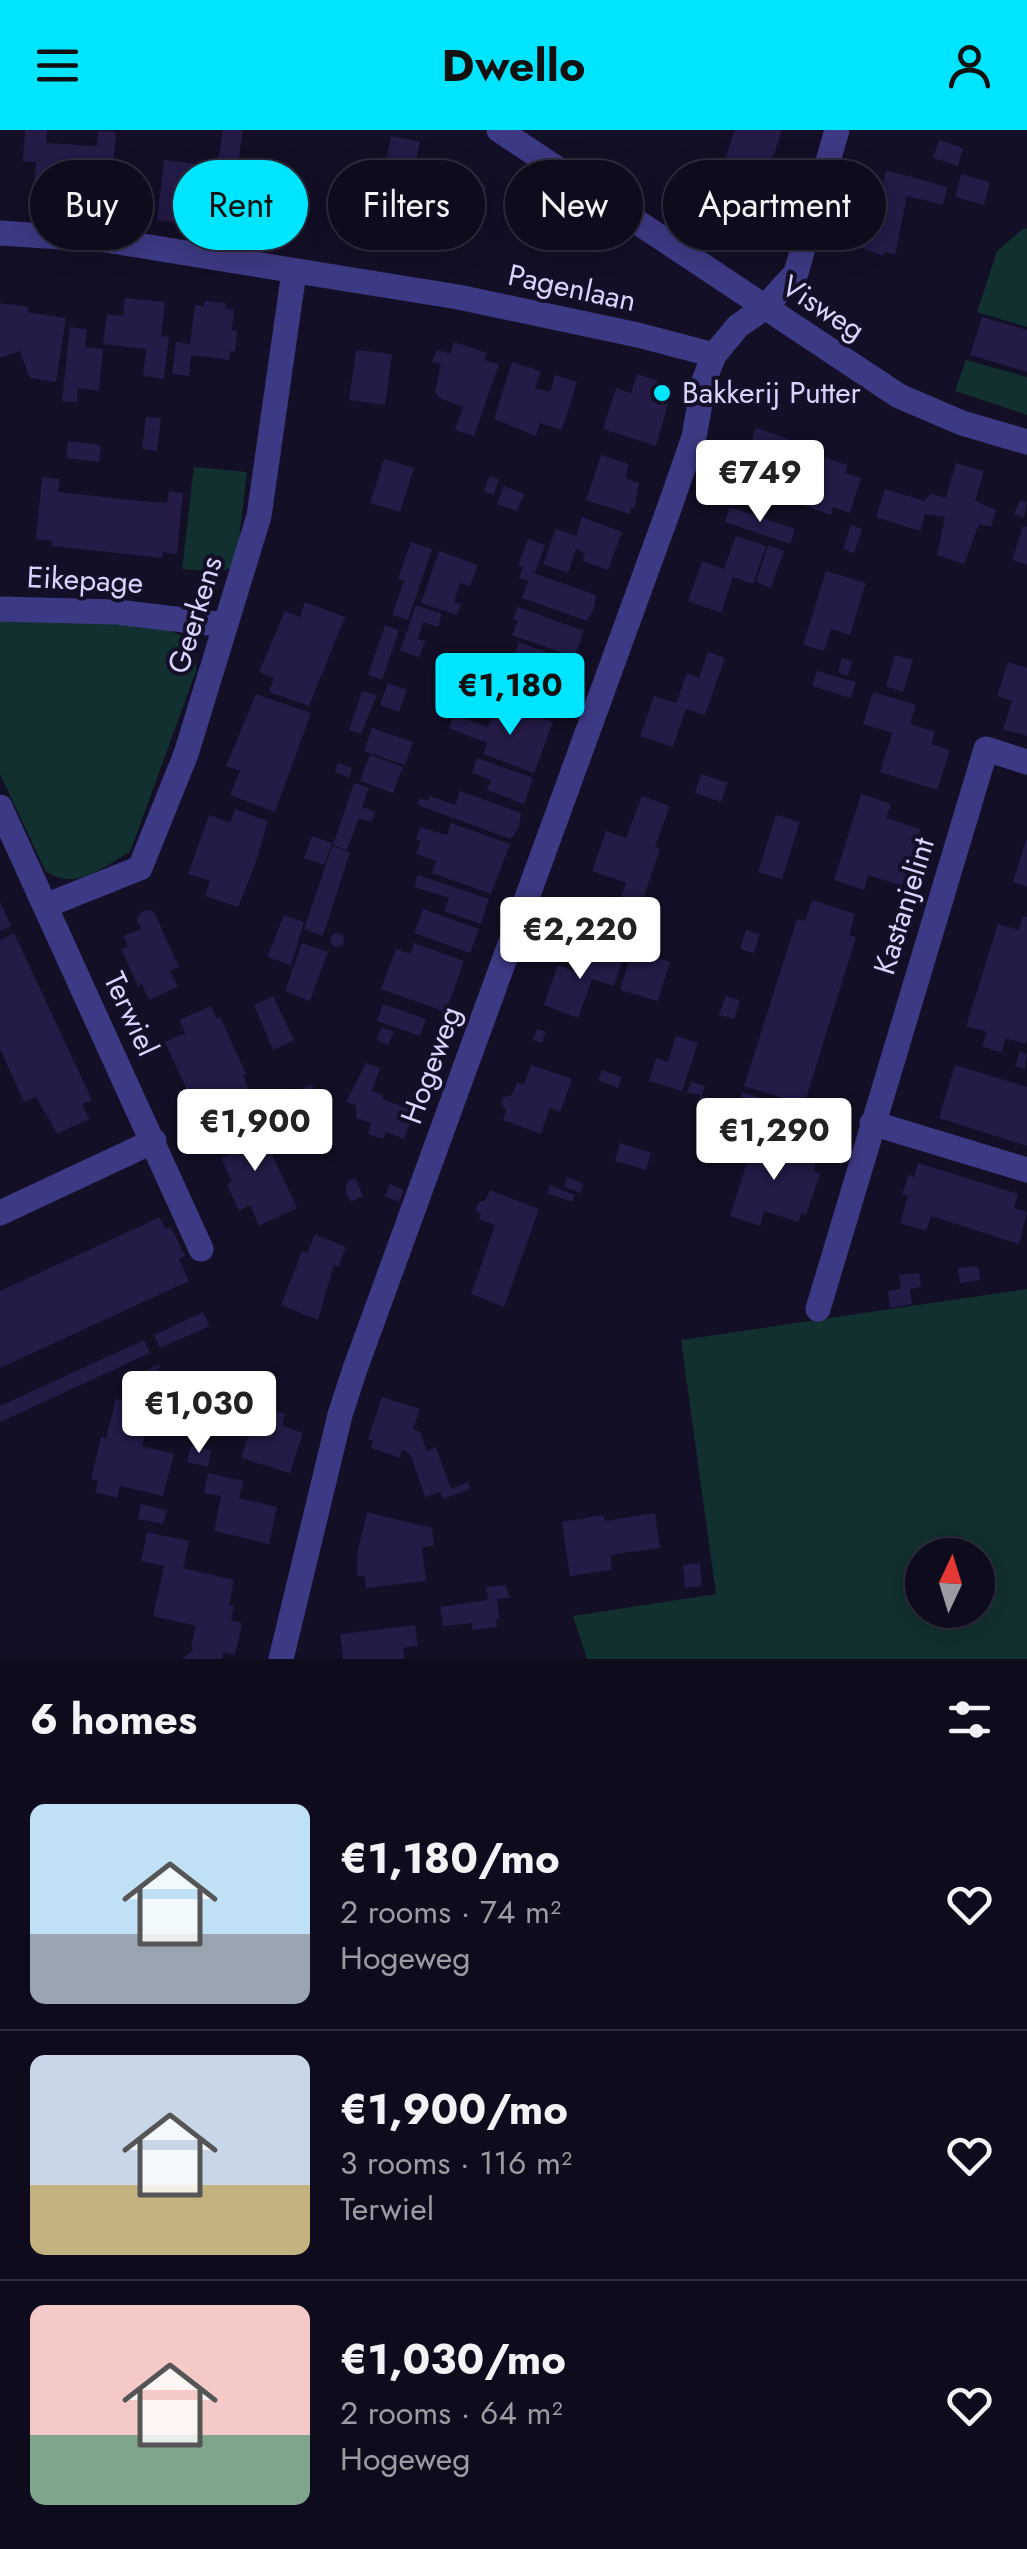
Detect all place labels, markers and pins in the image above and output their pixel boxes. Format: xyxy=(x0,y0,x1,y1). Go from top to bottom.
place label: Bakkerij Putter xyxy=(682,371,862,414)
marker: Bakkerij Putter xyxy=(651,382,673,404)
pin: €749 xyxy=(701,440,819,525)
pin: €1,180 xyxy=(429,653,591,738)
pin: €2,220 xyxy=(499,897,661,982)
pin: €1,900 xyxy=(174,1089,336,1174)
pin: €1,290 xyxy=(693,1098,855,1183)
pin: €1,030 xyxy=(118,1371,280,1456)

